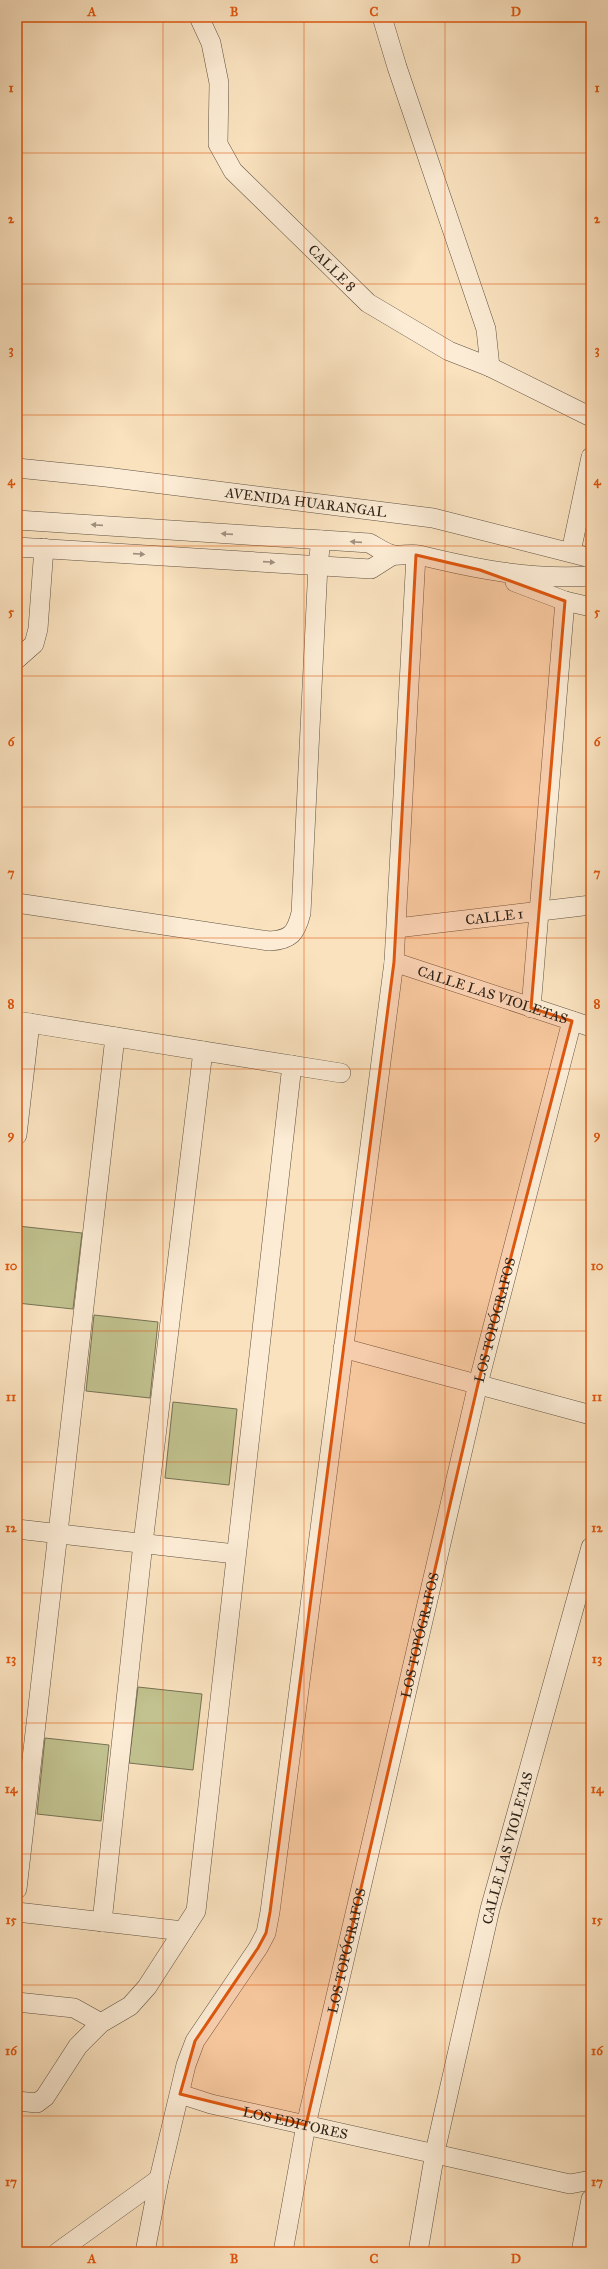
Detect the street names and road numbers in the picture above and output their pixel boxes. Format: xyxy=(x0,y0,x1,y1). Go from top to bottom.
street label: CALLE 8 xyxy=(305,241,360,295)
street label: AVENIDA HUARANGAL xyxy=(223,483,388,521)
street label: CALLE 1 xyxy=(464,905,525,928)
street label: CALLE LAS VIOLETAS xyxy=(415,962,570,1027)
street label: LOS TOPÓGRAFOS xyxy=(470,1256,519,1384)
street label: LOS TOPÓGRAFOS xyxy=(397,1571,443,1700)
street label: CALLE LAS VIOLETAS xyxy=(478,1770,536,1926)
street label: LOS TOPÓGRAFOS xyxy=(324,1886,369,2015)
street label: LOS EDITORES xyxy=(241,2103,349,2143)

